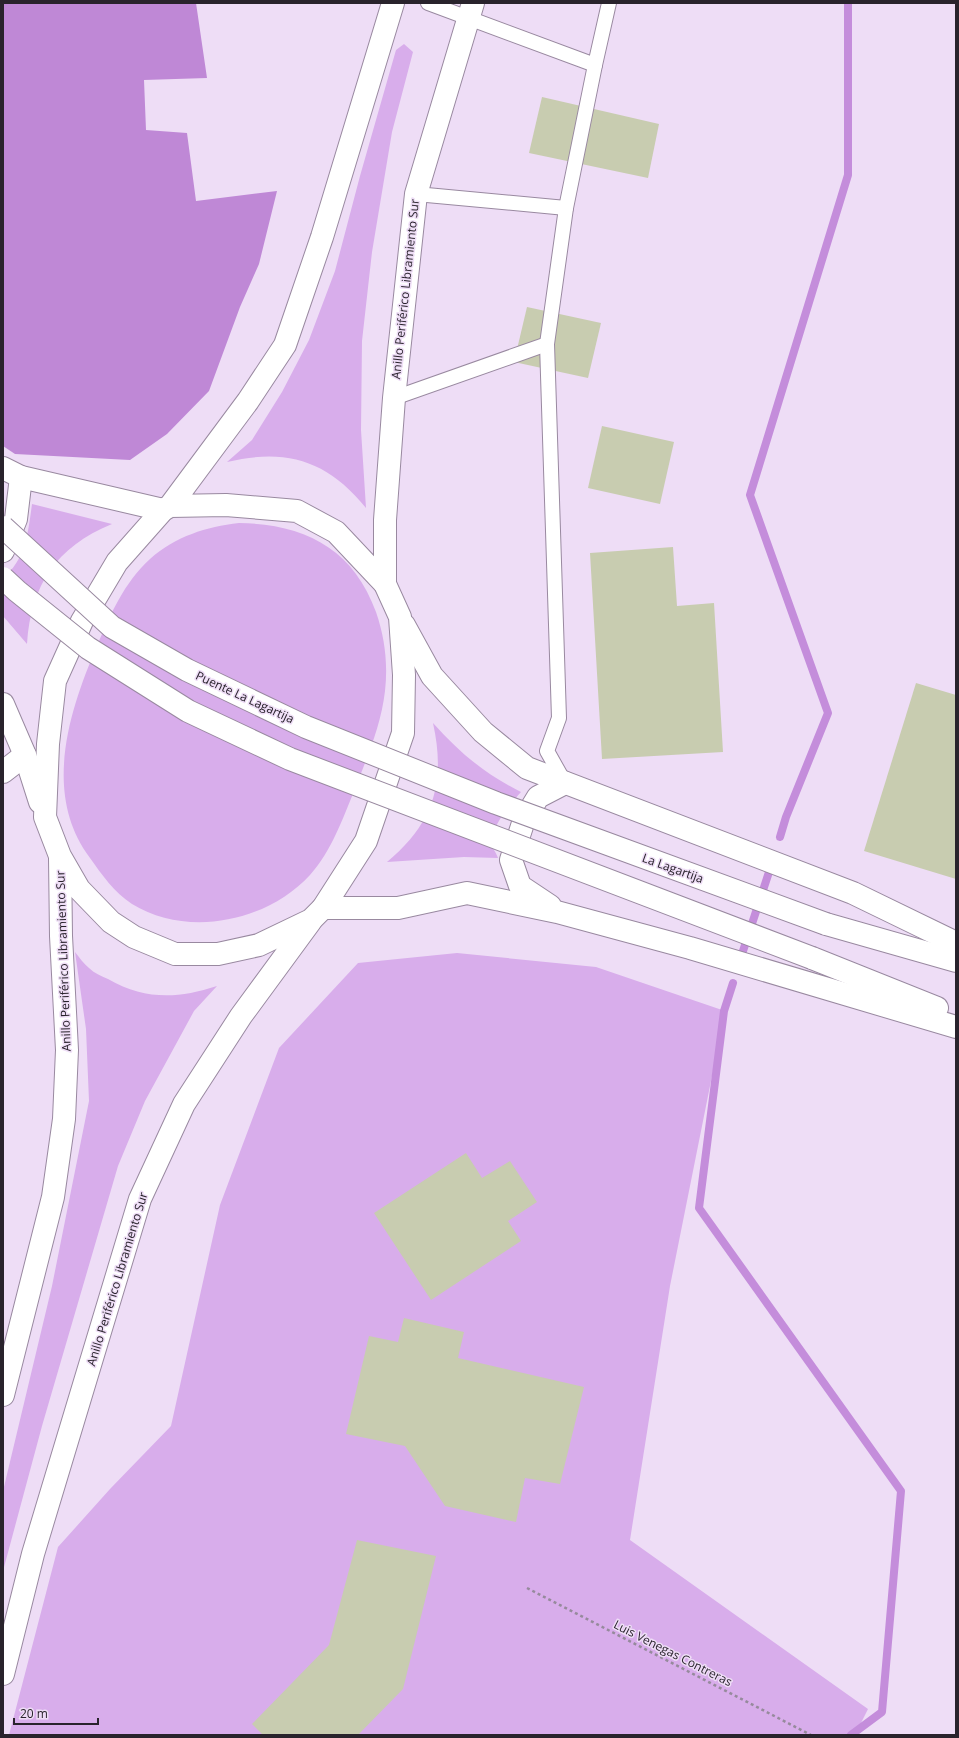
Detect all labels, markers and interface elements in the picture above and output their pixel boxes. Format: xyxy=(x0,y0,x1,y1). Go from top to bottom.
street label: Anillo Periférico Libramiento Sur xyxy=(387,198,423,380)
street label: Puente La Lagartija xyxy=(193,667,297,727)
street label: La Lagartija xyxy=(640,849,706,887)
street label: Anillo Periférico Libramiento Sur xyxy=(51,870,75,1052)
street label: Anillo Periférico Libramiento Sur xyxy=(82,1190,152,1368)
street label: Luis Venegas Contreras xyxy=(611,1616,735,1690)
scale bar xyxy=(14,1700,98,1726)
text: 20 m xyxy=(20,1705,48,1722)

